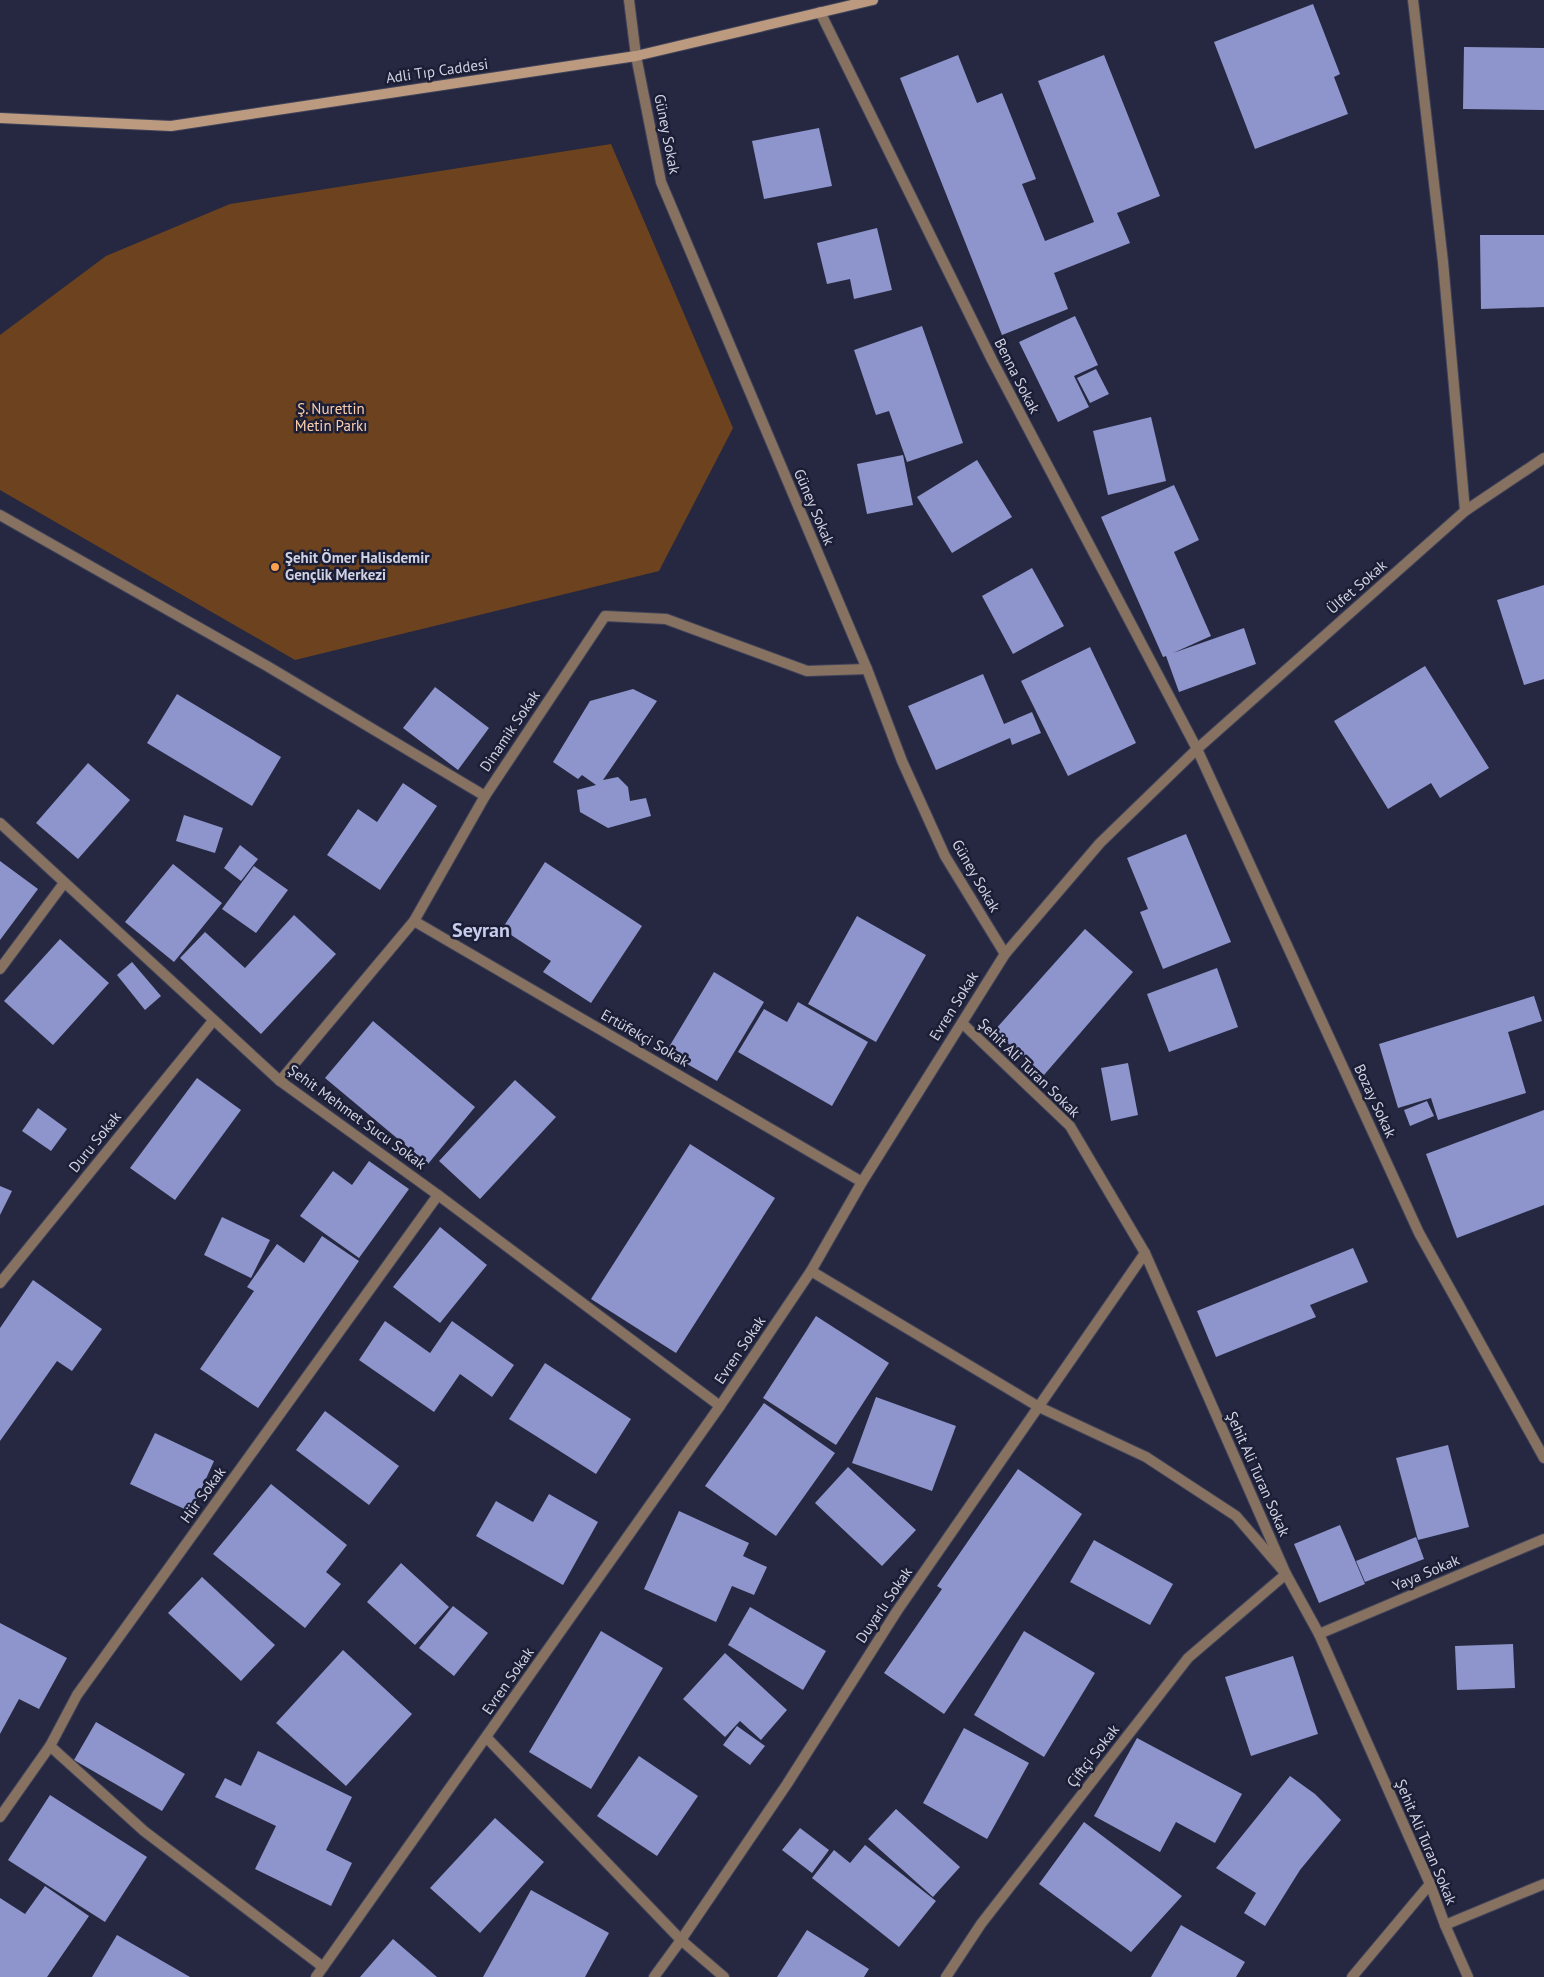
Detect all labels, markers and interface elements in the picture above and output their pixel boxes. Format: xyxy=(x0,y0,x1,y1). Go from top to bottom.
street label: Adli Tıp Caddesi xyxy=(385,54,489,87)
street label: Güney Sokak xyxy=(650,92,685,176)
street label: Benna Sokak xyxy=(990,335,1045,417)
park label: Ş. Nurettin Metin Parkı xyxy=(295,399,367,435)
street label: Güney Sokak xyxy=(790,466,839,549)
place label: Şehit Ömer Halisdemir Gençlik Merkezi xyxy=(285,548,430,584)
street label: Ülfet Sokak xyxy=(1323,555,1391,618)
marker: Şehit Ömer Halisdemir Gençlik Merkezi xyxy=(269,561,281,573)
street label: Dinamik Sokak xyxy=(475,686,544,775)
street label: Güney Sokak xyxy=(948,836,1005,916)
district label: Seyran xyxy=(452,917,510,943)
street label: Evren Sokak xyxy=(925,967,983,1044)
street label: Ertüfekçi Sokak xyxy=(598,1005,693,1071)
street label: Şehit Ali Turan Sokak xyxy=(974,1014,1085,1122)
street label: Şehit Mehmet Sucu Sokak xyxy=(284,1060,431,1174)
street label: Bozay Sokak xyxy=(1350,1061,1401,1141)
street label: Duru Sokak xyxy=(64,1107,125,1176)
street label: Evren Sokak xyxy=(710,1311,770,1387)
street label: Şehit Ali Turan Sokak xyxy=(1222,1408,1295,1540)
street label: Hür Sokak xyxy=(176,1462,230,1527)
street label: Yaya Sokak xyxy=(1389,1550,1463,1595)
street label: Duyarlı Sokak xyxy=(851,1562,916,1646)
street label: Evren Sokak xyxy=(477,1643,538,1718)
street label: Çiftçi Sokak xyxy=(1062,1720,1124,1791)
street label: Şehit Ali Turan Sokak xyxy=(1391,1776,1462,1908)

